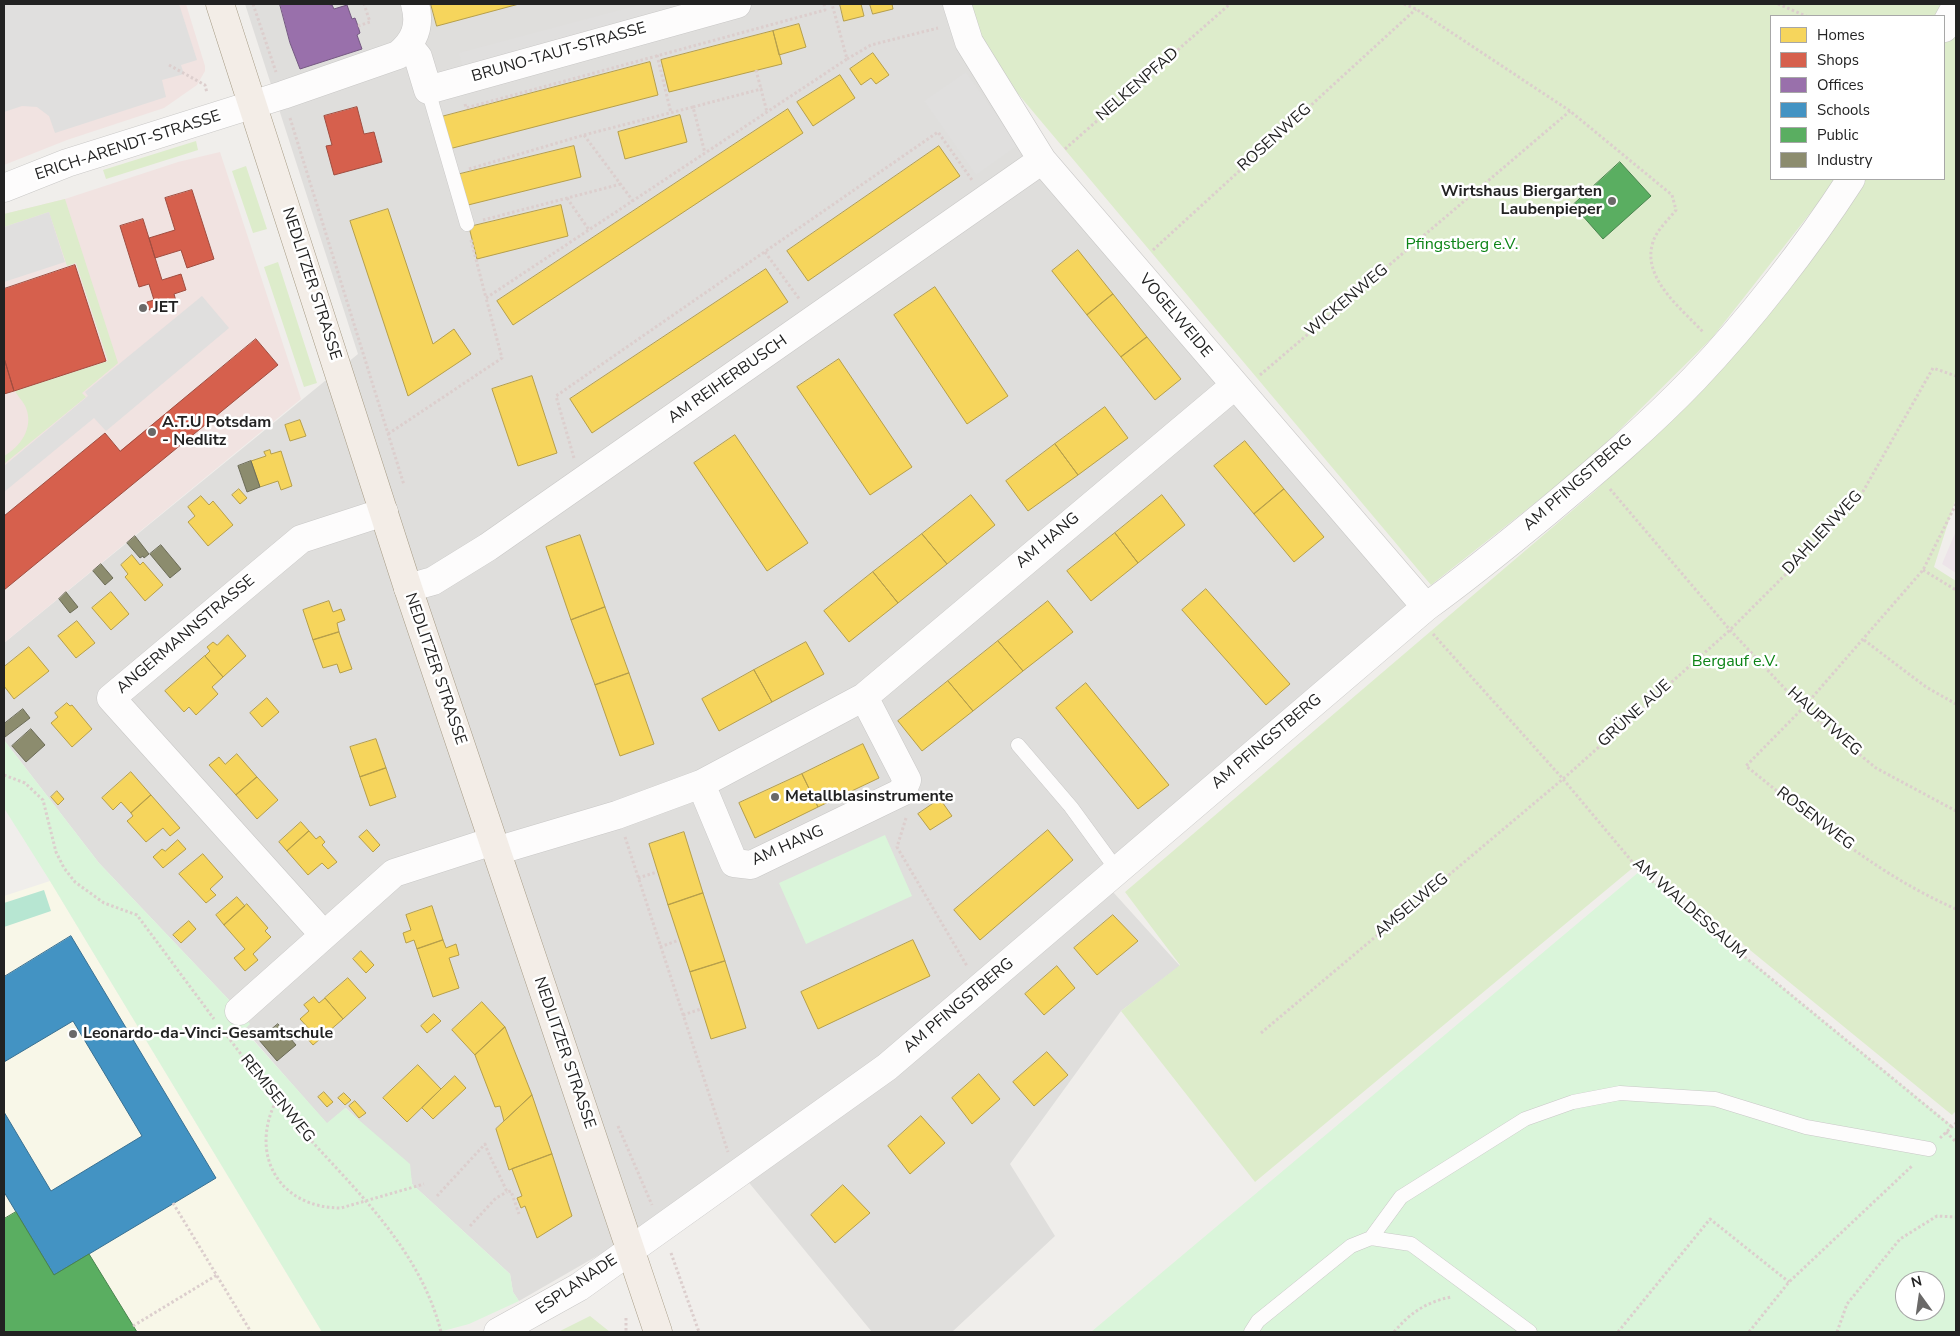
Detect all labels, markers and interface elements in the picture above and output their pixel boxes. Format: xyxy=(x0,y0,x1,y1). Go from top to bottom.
legend xyxy=(1770,15,1945,180)
street label: BRUNO-TAUT-STRASSE xyxy=(470,19,648,87)
text: Homes xyxy=(1817,25,1865,45)
street label: NELKENPFAD xyxy=(1093,44,1183,126)
text: Shops xyxy=(1817,50,1859,70)
text: Offices xyxy=(1817,75,1864,95)
street label: ROSENWEG xyxy=(1234,100,1316,176)
text: Schools xyxy=(1817,100,1870,120)
street label: ERICH-ARENDT-STRASSE xyxy=(33,107,223,185)
text: Public xyxy=(1817,125,1858,145)
text: Industry xyxy=(1817,150,1872,170)
place label: Wirtshaus Biergarten Laubenpieper xyxy=(1441,182,1602,220)
marker: Wirtshaus Biergarten Laubenpieper xyxy=(1606,195,1618,207)
street label: NEDLITZER STRASSE xyxy=(277,205,345,363)
park label: Pfingstberg e.V. xyxy=(1406,235,1518,255)
street label: WICKENWEG xyxy=(1302,261,1392,341)
street label: VOGELWEIDE xyxy=(1134,270,1216,362)
place label: JET xyxy=(153,298,178,318)
marker: JET xyxy=(137,302,149,314)
street label: AM REIHERBUSCH xyxy=(665,332,791,428)
place label: A.T.U Potsdam - Nedlitz xyxy=(162,413,271,451)
marker: A.T.U Potsdam - Nedlitz xyxy=(146,426,158,438)
street label: AM PFINGSTBERG xyxy=(1520,431,1636,535)
street label: DAHLIENWEG xyxy=(1779,487,1867,579)
street label: AM HANG xyxy=(1012,509,1084,573)
street label: ANGERMANNSTRASSE xyxy=(113,572,259,698)
street label: NEDLITZER STRASSE xyxy=(400,591,470,747)
park label: Bergauf e.V. xyxy=(1692,652,1778,672)
street label: GRÜNE AUE xyxy=(1594,676,1676,752)
street label: HAUPTWEG xyxy=(1783,684,1865,760)
street label: AM PFINGSTBERG xyxy=(1208,690,1326,794)
street label: ROSENWEG xyxy=(1772,784,1858,854)
place label: Metallblasinstrumente xyxy=(785,787,954,807)
marker: Metallblasinstrumente xyxy=(769,791,781,803)
street label: AM HANG xyxy=(749,822,827,870)
street label: AM WALDESSAUM xyxy=(1628,854,1750,964)
street label: AMSELWEG xyxy=(1371,870,1453,942)
street label: AM PFINGSTBERG xyxy=(900,954,1018,1058)
street label: NEDLITZER STRASSE xyxy=(529,975,599,1131)
place label: Leonardo-da-Vinci-Gesamtschule xyxy=(83,1024,333,1044)
marker: Leonardo-da-Vinci-Gesamtschule xyxy=(67,1028,79,1040)
street label: REMISENWEG xyxy=(236,1051,318,1147)
street label: ESPLANADE xyxy=(533,1251,621,1319)
north arrow xyxy=(1895,1271,1945,1321)
text: N xyxy=(1909,1271,1924,1292)

